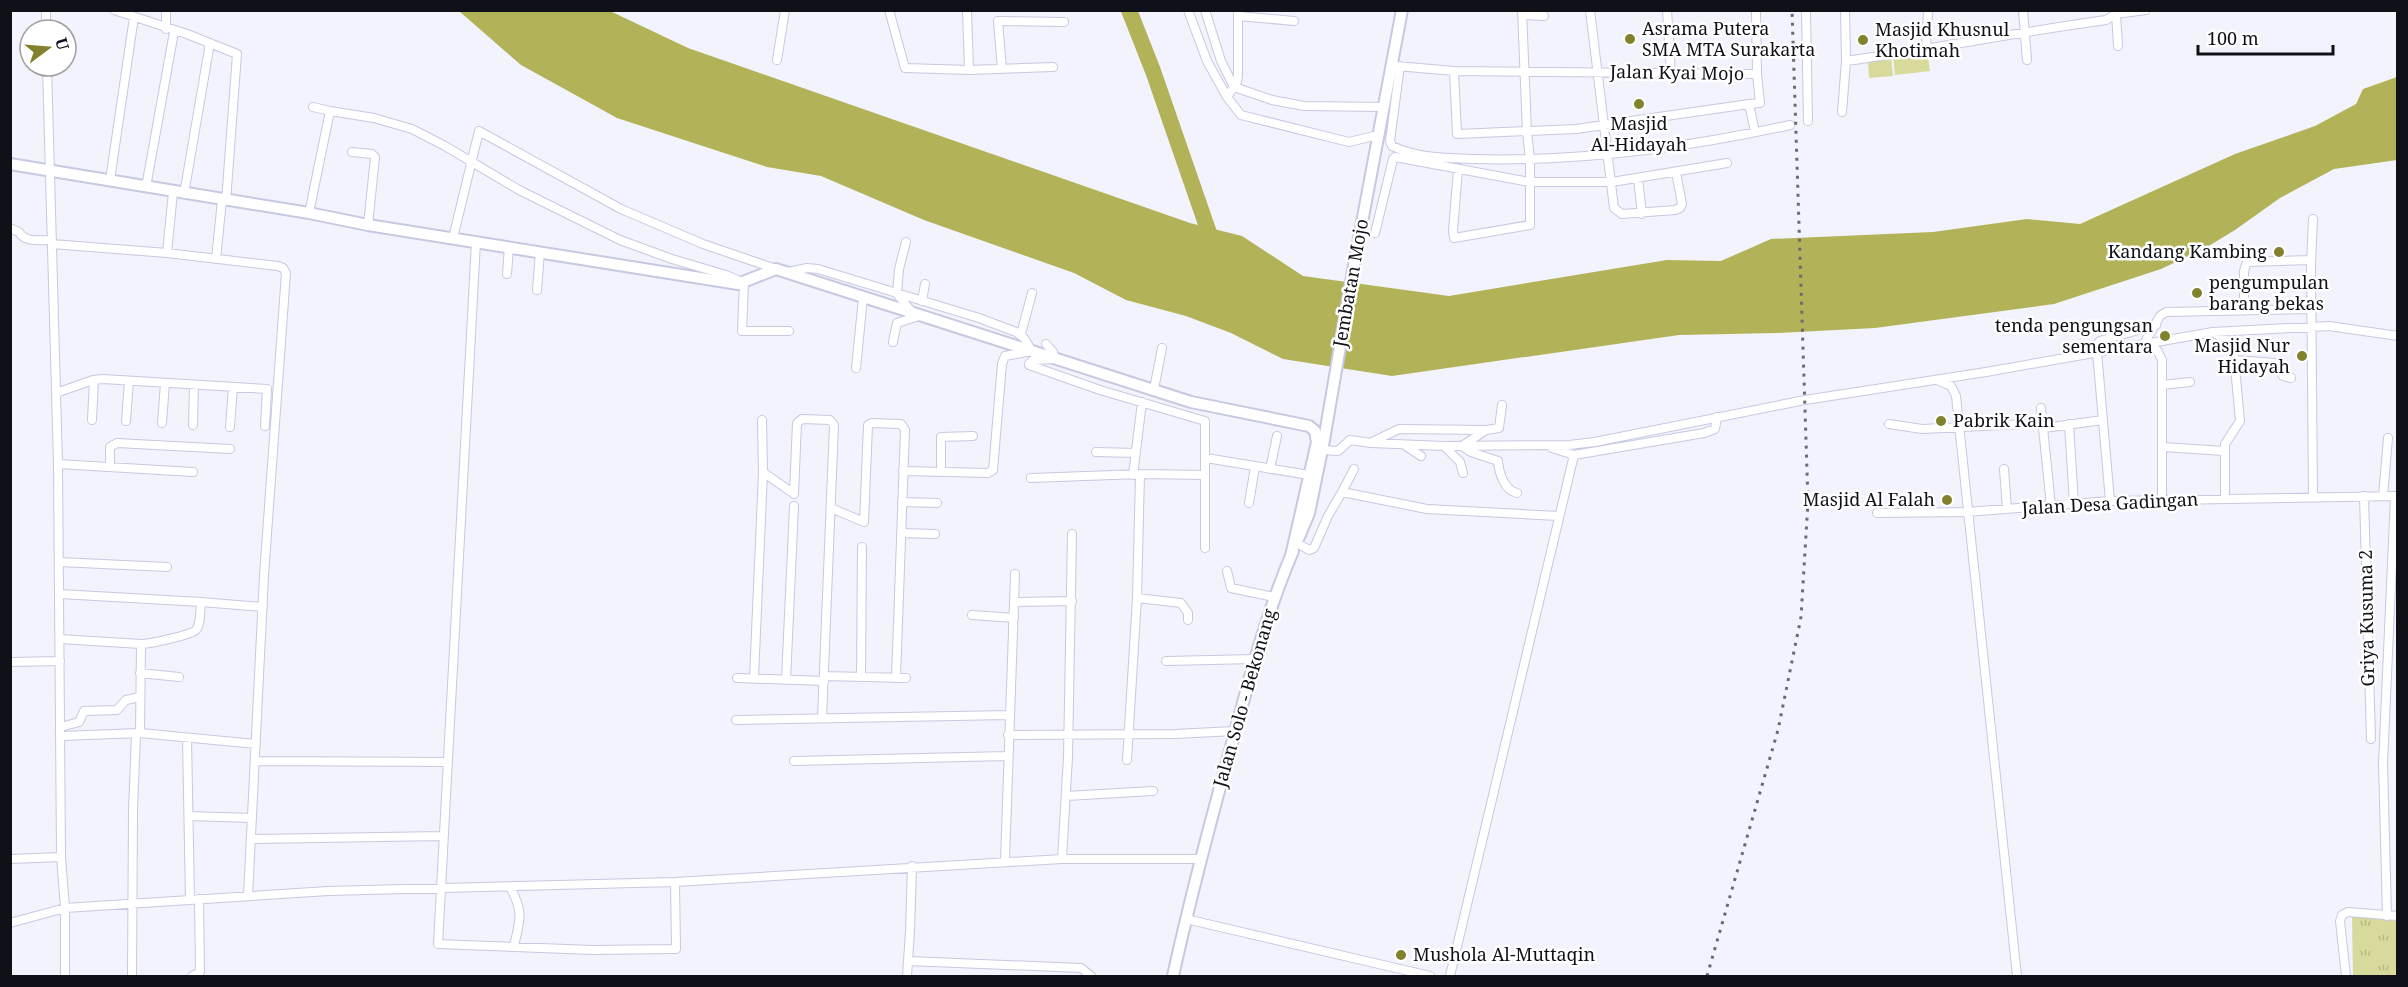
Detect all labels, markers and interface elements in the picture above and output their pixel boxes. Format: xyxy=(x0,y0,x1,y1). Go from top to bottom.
place label: Asrama Putera SMA MTA Surakarta xyxy=(1642,16,1815,61)
place label: Masjid Khusnul Khotimah xyxy=(1875,17,2010,62)
north arrow xyxy=(18,18,78,78)
scale bar xyxy=(2198,18,2333,56)
text: 100 m xyxy=(2207,26,2259,50)
marker: Asrama Putera SMA MTA Surakarta xyxy=(1623,32,1637,46)
marker: Masjid Khusnul Khotimah xyxy=(1856,33,1870,47)
text: U xyxy=(50,35,75,53)
street label: Jalan Kyai Mojo xyxy=(1609,59,1744,85)
marker: Masjid Al-Hidayah xyxy=(1632,97,1646,111)
place label: Masjid Al-Hidayah xyxy=(1591,111,1687,156)
street label: Jembatan Mojo xyxy=(1327,217,1373,350)
place label: Kandang Kambing xyxy=(2108,239,2267,263)
marker: Kandang Kambing xyxy=(2272,245,2286,259)
place label: pengumpulan barang bekas xyxy=(2209,270,2330,315)
marker: pengumpulan barang bekas xyxy=(2190,286,2204,300)
place label: tenda pengungsan sementara xyxy=(1995,313,2153,358)
marker: tenda pengungsan sementara xyxy=(2158,329,2172,343)
place label: Masjid Nur Hidayah xyxy=(2194,333,2291,378)
marker: Masjid Nur Hidayah xyxy=(2295,349,2309,363)
place label: Pabrik Kain xyxy=(1953,408,2055,432)
marker: Pabrik Kain xyxy=(1934,414,1948,428)
street label: Jalan Desa Gadingan xyxy=(2020,486,2199,520)
place label: Masjid Al Falah xyxy=(1803,487,1935,511)
marker: Masjid Al Falah xyxy=(1940,493,1954,507)
street label: Griya Kusuma 2 xyxy=(2353,549,2379,687)
street label: Jalan Solo - Bekonang xyxy=(1207,605,1281,791)
place label: Mushola Al-Muttaqin xyxy=(1413,942,1595,966)
marker: Mushola Al-Muttaqin xyxy=(1394,948,1408,962)

